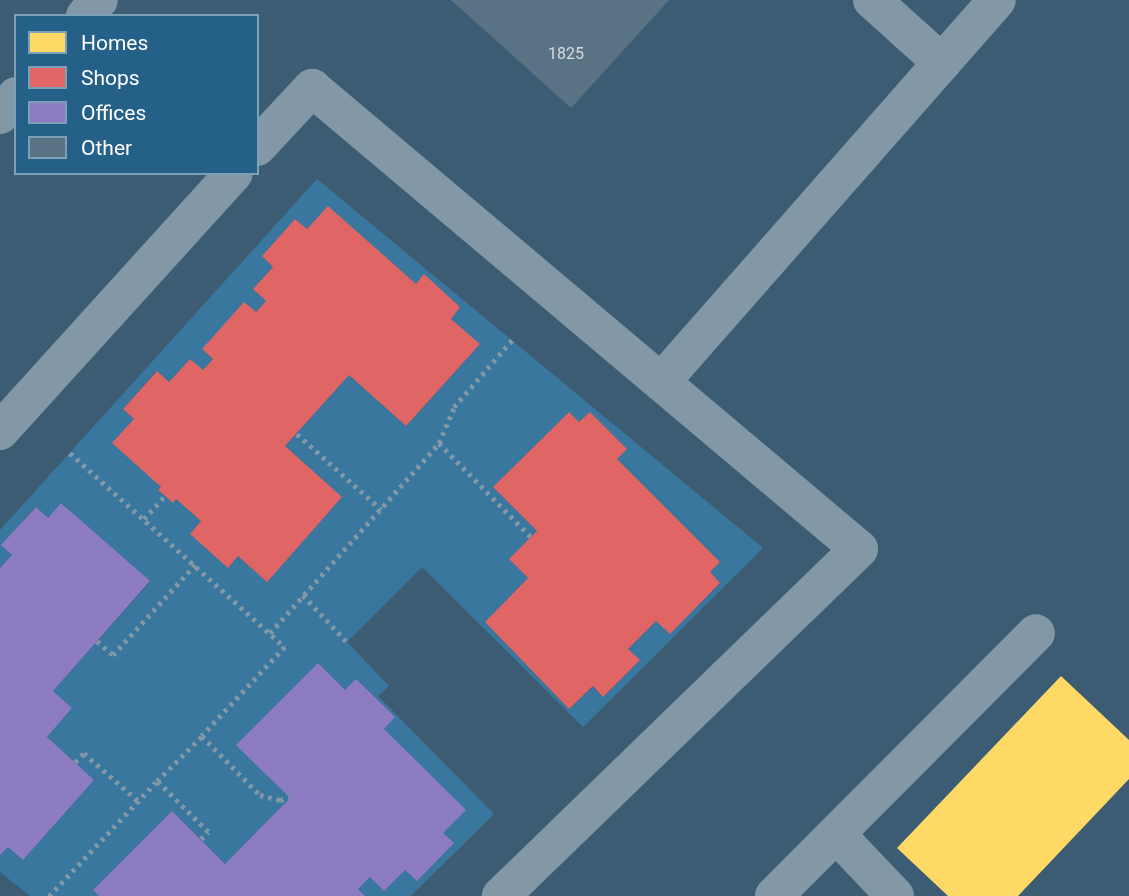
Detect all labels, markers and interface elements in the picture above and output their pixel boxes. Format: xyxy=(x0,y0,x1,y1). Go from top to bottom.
legend xyxy=(14,14,259,175)
text: Homes xyxy=(81,31,148,55)
house number: 1825 xyxy=(548,44,584,64)
text: Shops xyxy=(81,66,140,90)
text: Offices xyxy=(81,101,146,125)
text: Other xyxy=(81,136,132,160)

